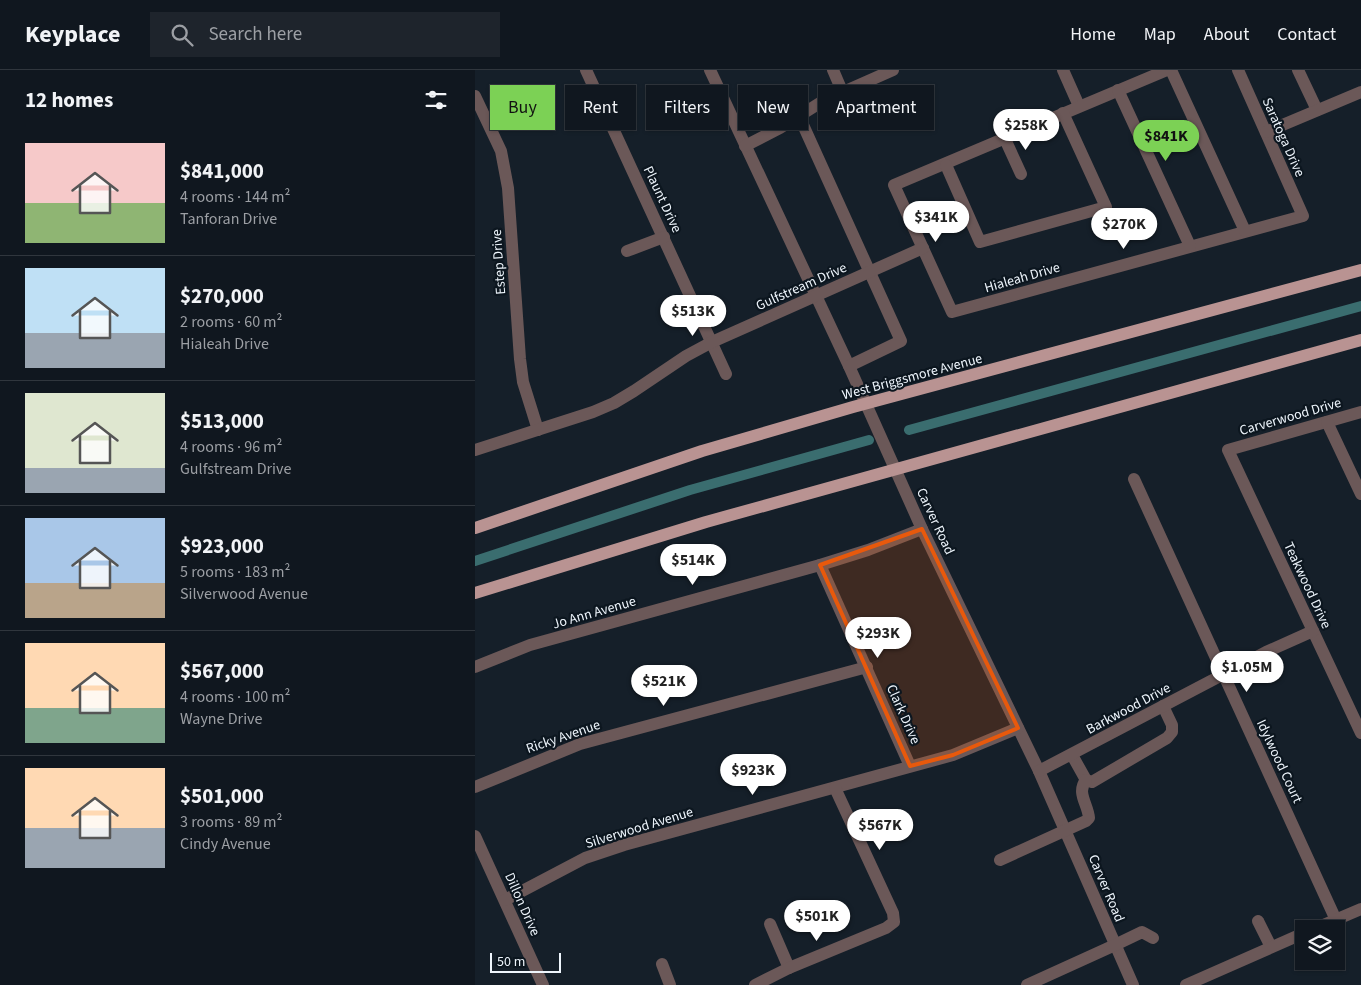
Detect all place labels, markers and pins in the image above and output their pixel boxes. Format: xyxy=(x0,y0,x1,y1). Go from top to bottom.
pin: $258K xyxy=(991,108,1061,151)
pin: $841K xyxy=(1131,119,1201,162)
pin: $341K xyxy=(901,200,971,243)
pin: $270K xyxy=(1089,208,1159,250)
pin: $513K xyxy=(658,294,728,337)
pin: $514K xyxy=(658,544,728,586)
pin: $293K xyxy=(843,616,913,659)
pin: $1.05M xyxy=(1206,650,1288,693)
pin: $521K xyxy=(629,664,699,707)
pin: $923K xyxy=(718,754,788,796)
pin: $567K xyxy=(845,808,915,851)
pin: $501K xyxy=(782,900,852,942)

